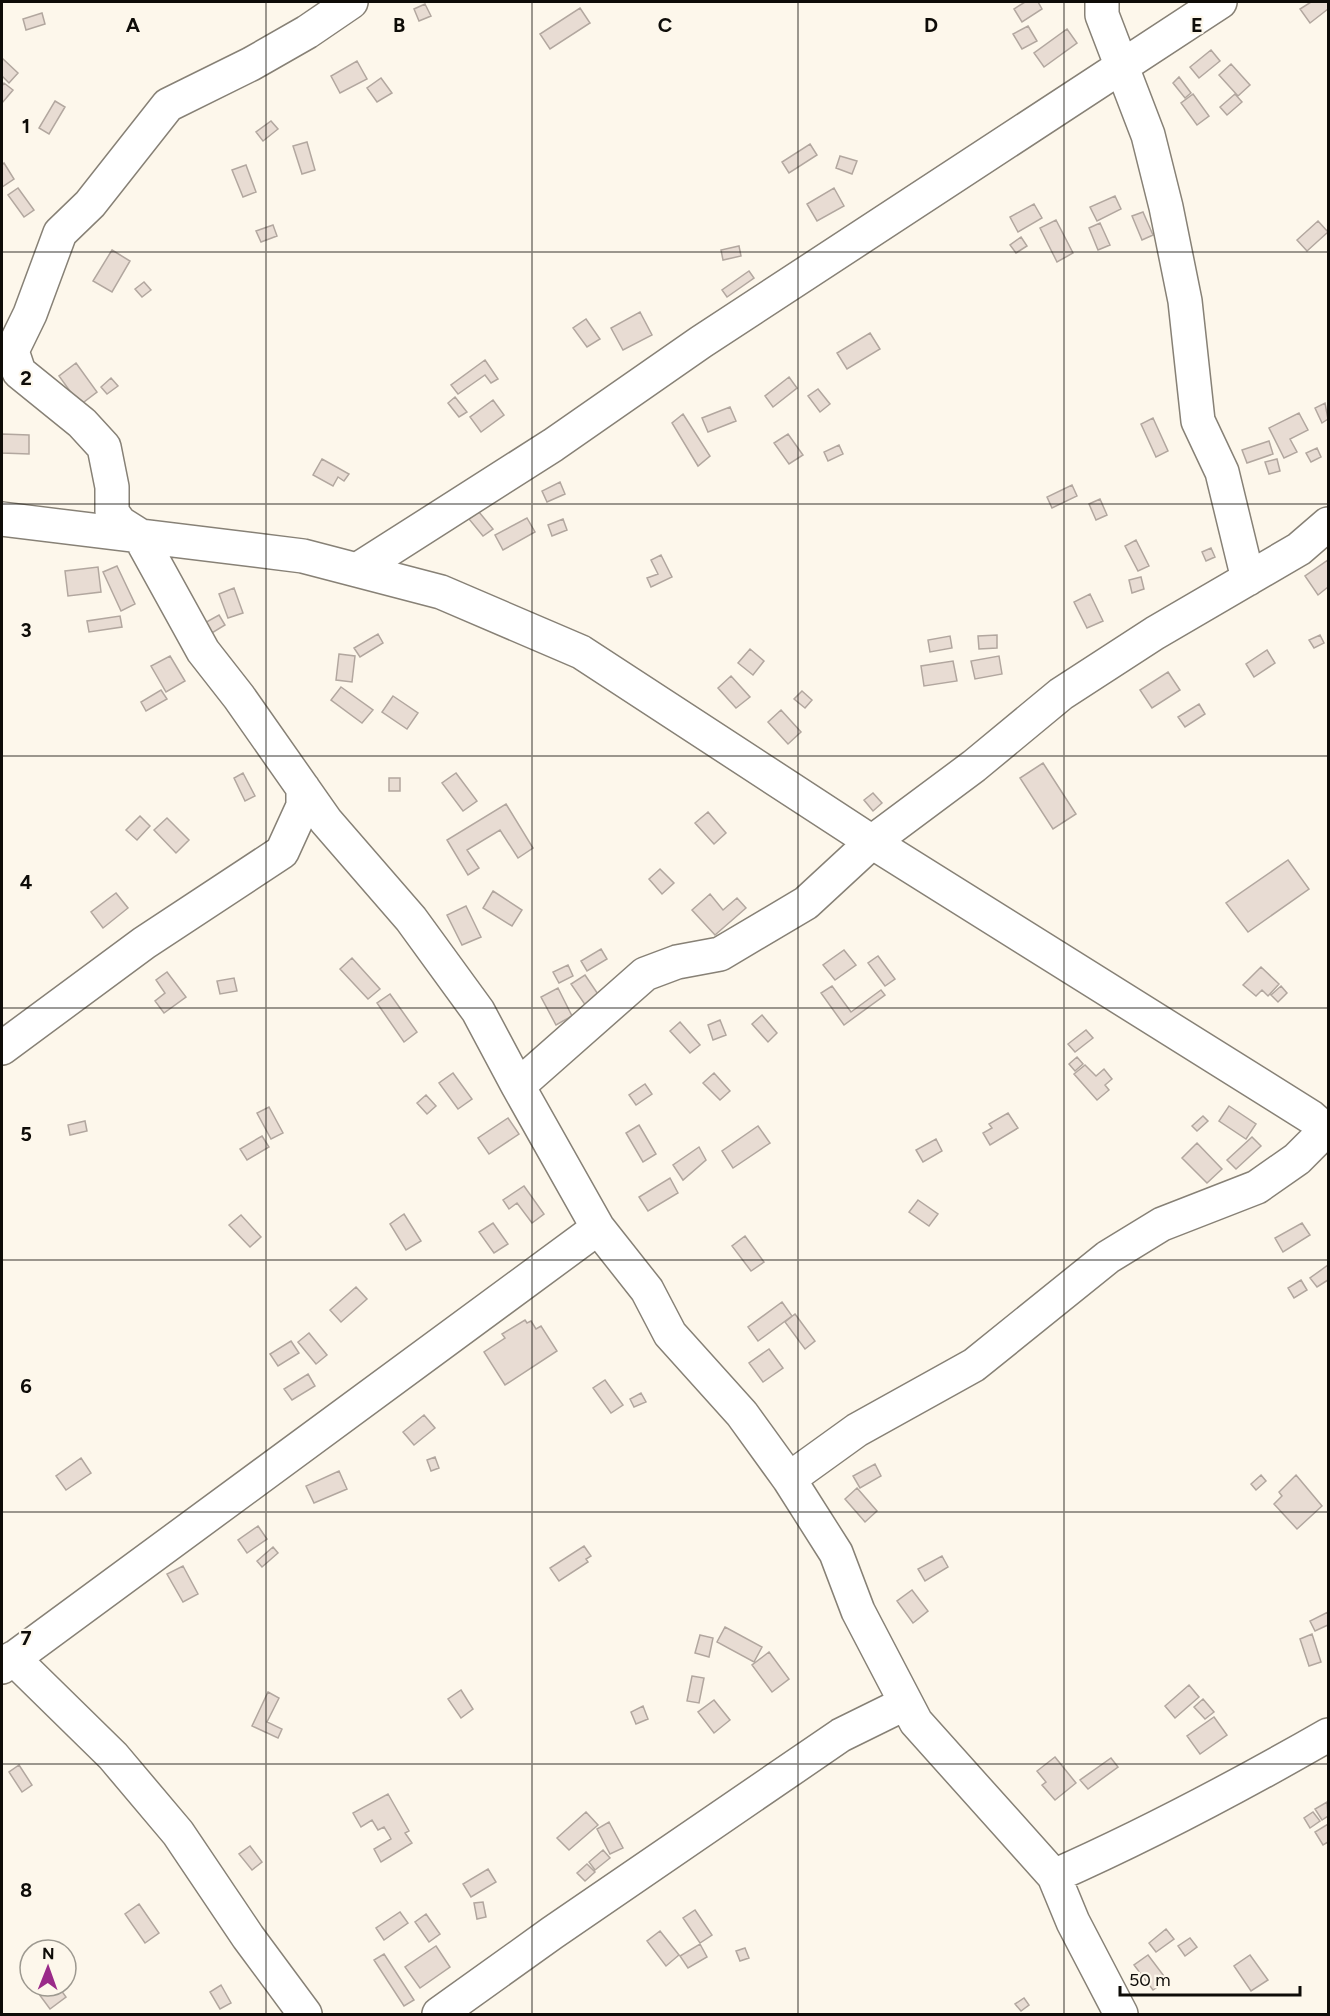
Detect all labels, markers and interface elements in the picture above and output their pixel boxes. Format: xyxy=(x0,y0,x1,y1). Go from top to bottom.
text: A xyxy=(126,13,141,37)
text: B xyxy=(393,13,405,37)
text: C xyxy=(658,13,672,37)
text: D xyxy=(924,13,938,37)
text: E xyxy=(1191,13,1203,37)
text: 1 xyxy=(22,114,30,138)
text: 2 xyxy=(20,366,32,390)
text: 3 xyxy=(20,618,32,642)
text: 4 xyxy=(20,870,33,894)
text: 5 xyxy=(20,1122,32,1146)
text: 6 xyxy=(20,1374,32,1398)
text: 7 xyxy=(20,1626,32,1650)
text: 8 xyxy=(20,1878,32,1902)
north arrow xyxy=(18,1938,78,1998)
text: N xyxy=(42,1944,55,1963)
scale bar xyxy=(1120,1959,1300,1997)
text: 50 m xyxy=(1129,1969,1171,1991)

